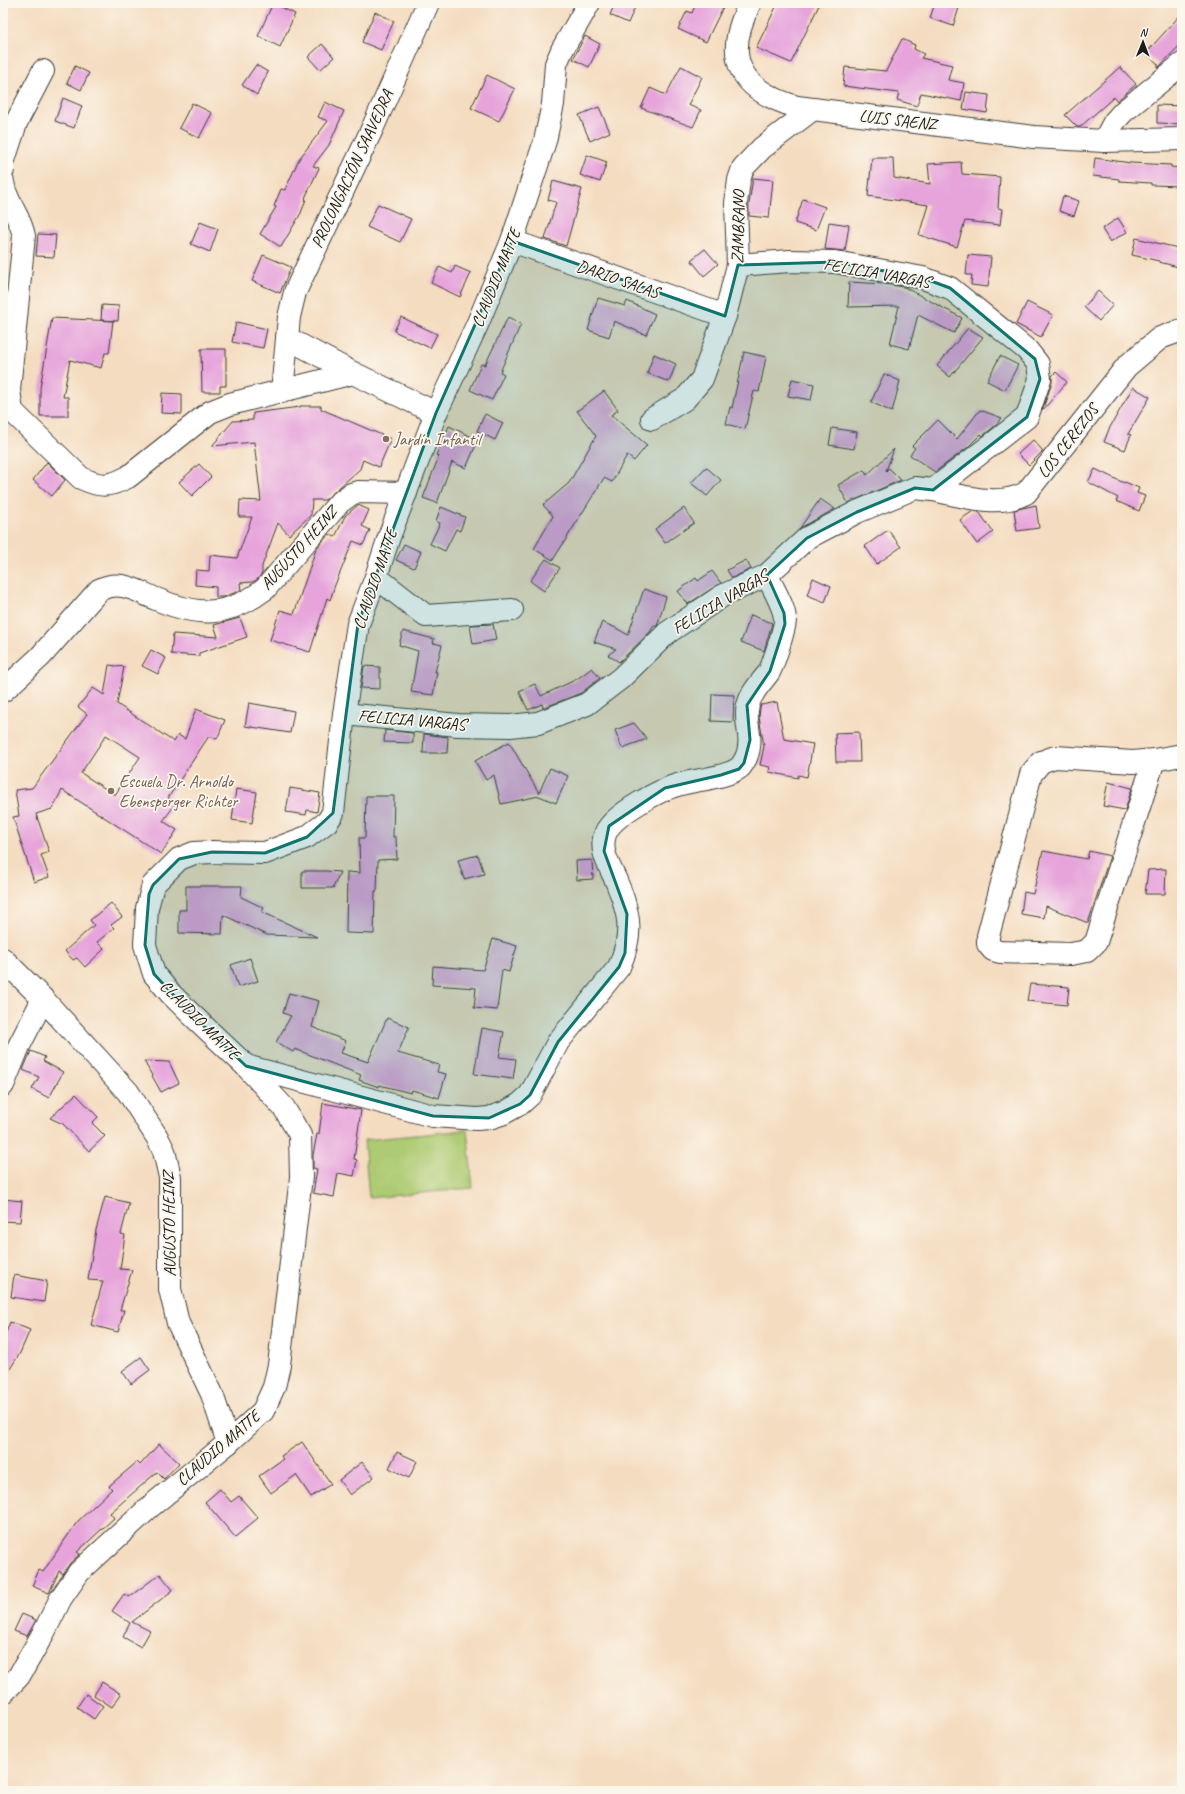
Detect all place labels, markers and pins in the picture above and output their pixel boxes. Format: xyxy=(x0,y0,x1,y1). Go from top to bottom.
place label: Jardín Infantil xyxy=(393,429,483,450)
marker: Jardín Infantil xyxy=(381,434,391,444)
place label: Escuela Dr. Arnoldo Ebensperger Richter xyxy=(119,771,239,812)
marker: Escuela Dr. Arnoldo Ebensperger Richter xyxy=(106,786,116,796)

